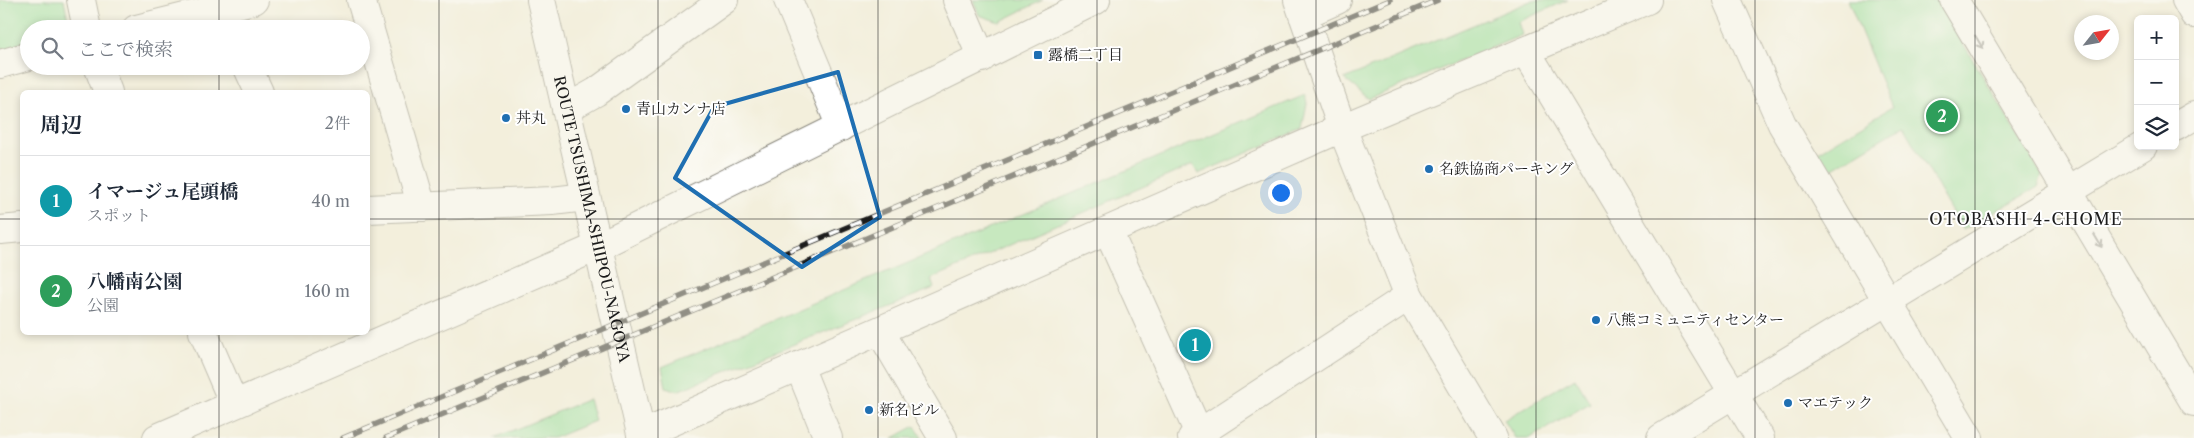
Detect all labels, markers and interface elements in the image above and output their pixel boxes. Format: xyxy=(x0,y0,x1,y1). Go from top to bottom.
north arrow xyxy=(2074,15,2119,60)
map controls xyxy=(2134,15,2179,150)
button: + xyxy=(2134,15,2179,60)
search box xyxy=(20,20,370,75)
icon: search xyxy=(38,34,66,62)
one-way arrow xyxy=(1974,34,1984,48)
text: ここで検索 xyxy=(78,38,173,61)
place label: 露橋二丁目 xyxy=(1048,45,1123,64)
marker: 露橋二丁目 xyxy=(1032,49,1044,61)
button: − xyxy=(2134,60,2179,105)
street label: ROUTE TSUSHIMA-SHIIPOU-NAGOYA xyxy=(550,74,634,365)
pin: 2 xyxy=(1926,97,1958,135)
place label: 青山カンナ店 xyxy=(636,99,726,118)
marker: 青山カンナ店 xyxy=(620,103,632,115)
button: layers xyxy=(2134,105,2179,150)
place label: 丼丸 xyxy=(516,108,546,127)
text: 周辺 xyxy=(40,112,82,137)
marker: 丼丸 xyxy=(500,112,512,124)
text: 2件 xyxy=(325,113,350,133)
place label: 名鉄協商パーキング xyxy=(1439,159,1574,178)
marker: 名鉄協商パーキング xyxy=(1423,163,1435,175)
text: イマージュ尾頭橋 xyxy=(87,180,238,203)
your location xyxy=(1268,180,1294,206)
text: 1 xyxy=(52,191,60,211)
text: 40 m xyxy=(311,191,350,211)
text: スポット xyxy=(87,205,151,225)
district label: OTOBASHI 4-CHOME xyxy=(1929,209,2123,229)
one-way arrow xyxy=(2094,234,2104,248)
text: 八幡南公園 xyxy=(87,270,182,293)
text: 2 xyxy=(51,281,61,301)
text: 160 m xyxy=(305,281,350,301)
text: 公園 xyxy=(87,295,119,315)
place label: 八熊コミュニティセンター xyxy=(1606,310,1784,329)
marker: 八熊コミュニティセンター xyxy=(1590,314,1602,326)
pin: 1 xyxy=(1179,326,1211,364)
place label: マエテック xyxy=(1798,393,1873,412)
marker: マエテック xyxy=(1782,397,1794,409)
place label: 新名ビル xyxy=(879,400,939,419)
marker: 新名ビル xyxy=(863,404,875,416)

